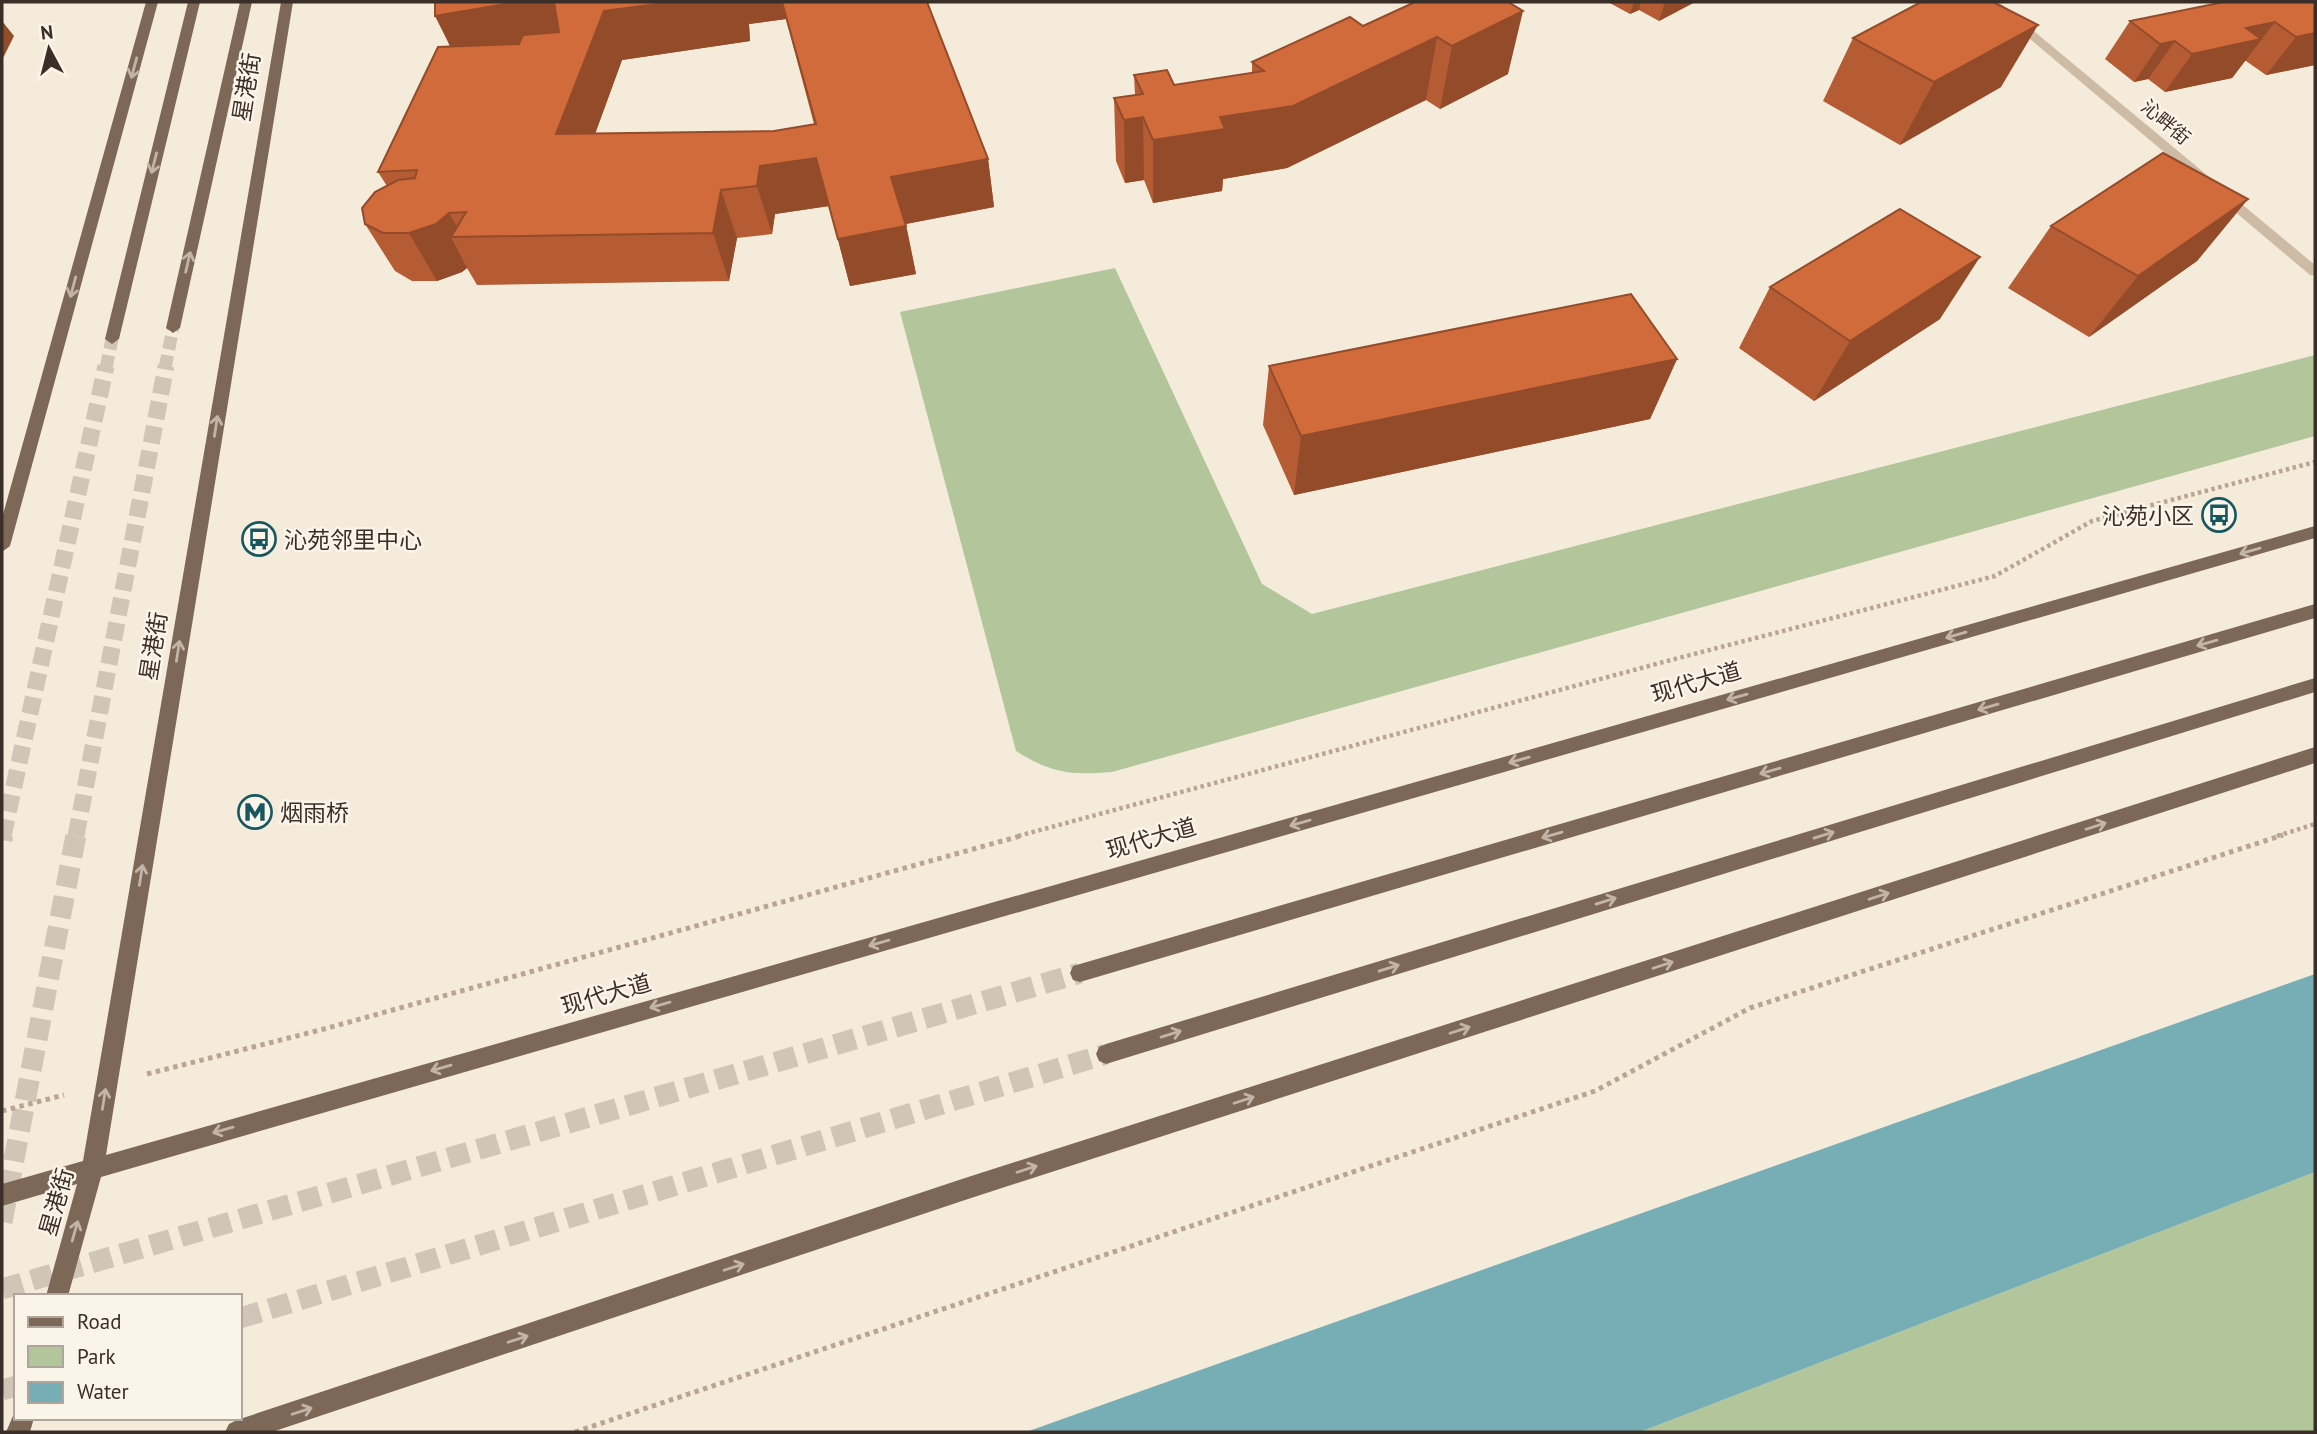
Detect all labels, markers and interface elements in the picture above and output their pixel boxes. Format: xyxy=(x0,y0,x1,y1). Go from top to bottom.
north arrow xyxy=(14,14,84,84)
text: N xyxy=(39,19,55,45)
street label: 星港街 xyxy=(226,51,266,123)
one-way arrow xyxy=(126,56,139,78)
street label: 沁畔街 xyxy=(2136,94,2196,150)
one-way arrow xyxy=(147,151,161,174)
one-way arrow xyxy=(182,251,195,274)
one-way arrow xyxy=(66,275,79,298)
one-way arrow xyxy=(210,415,223,438)
bus stop icon: 沁苑小区 xyxy=(2200,496,2238,534)
place label: 沁苑小区 xyxy=(2102,501,2194,530)
bus stop icon: 沁苑邻里中心 xyxy=(240,520,278,558)
place label: 沁苑邻里中心 xyxy=(284,525,422,554)
one-way arrow xyxy=(2239,545,2261,558)
street label: 星港街 xyxy=(133,610,173,682)
one-way arrow xyxy=(1945,629,1967,642)
one-way arrow xyxy=(2196,637,2218,650)
one-way arrow xyxy=(172,640,186,662)
street label: 现代大道 xyxy=(1648,655,1744,709)
one-way arrow xyxy=(1726,692,1748,705)
one-way arrow xyxy=(1977,701,2000,714)
one-way arrow xyxy=(1508,754,1530,767)
one-way arrow xyxy=(1759,765,1781,778)
metro station icon: 烟雨桥 xyxy=(236,793,274,831)
place label: 烟雨桥 xyxy=(280,798,349,827)
street label: 现代大道 xyxy=(1103,811,1199,865)
one-way arrow xyxy=(1289,817,1311,830)
one-way arrow xyxy=(2084,819,2106,831)
one-way arrow xyxy=(1813,828,1835,841)
one-way arrow xyxy=(1541,829,1563,842)
one-way arrow xyxy=(135,864,148,887)
one-way arrow xyxy=(1868,888,1890,901)
one-way arrow xyxy=(1595,894,1617,907)
one-way arrow xyxy=(868,938,890,951)
one-way arrow xyxy=(1651,958,1673,971)
one-way arrow xyxy=(1377,960,1399,973)
street label: 现代大道 xyxy=(558,967,654,1021)
one-way arrow xyxy=(649,1000,671,1013)
one-way arrow xyxy=(1449,1023,1471,1036)
one-way arrow xyxy=(1160,1027,1182,1040)
one-way arrow xyxy=(431,1062,453,1075)
one-way arrow xyxy=(98,1088,111,1111)
one-way arrow xyxy=(1232,1093,1254,1105)
one-way arrow xyxy=(212,1124,234,1137)
one-way arrow xyxy=(1016,1162,1038,1175)
street label: 星港街 xyxy=(33,1165,79,1239)
one-way arrow xyxy=(69,1220,82,1242)
one-way arrow xyxy=(722,1259,744,1272)
legend xyxy=(14,1294,242,1420)
text: Road xyxy=(77,1308,121,1335)
one-way arrow xyxy=(506,1331,528,1344)
text: Park xyxy=(77,1343,116,1370)
text: Water xyxy=(77,1378,129,1405)
one-way arrow xyxy=(291,1404,313,1417)

